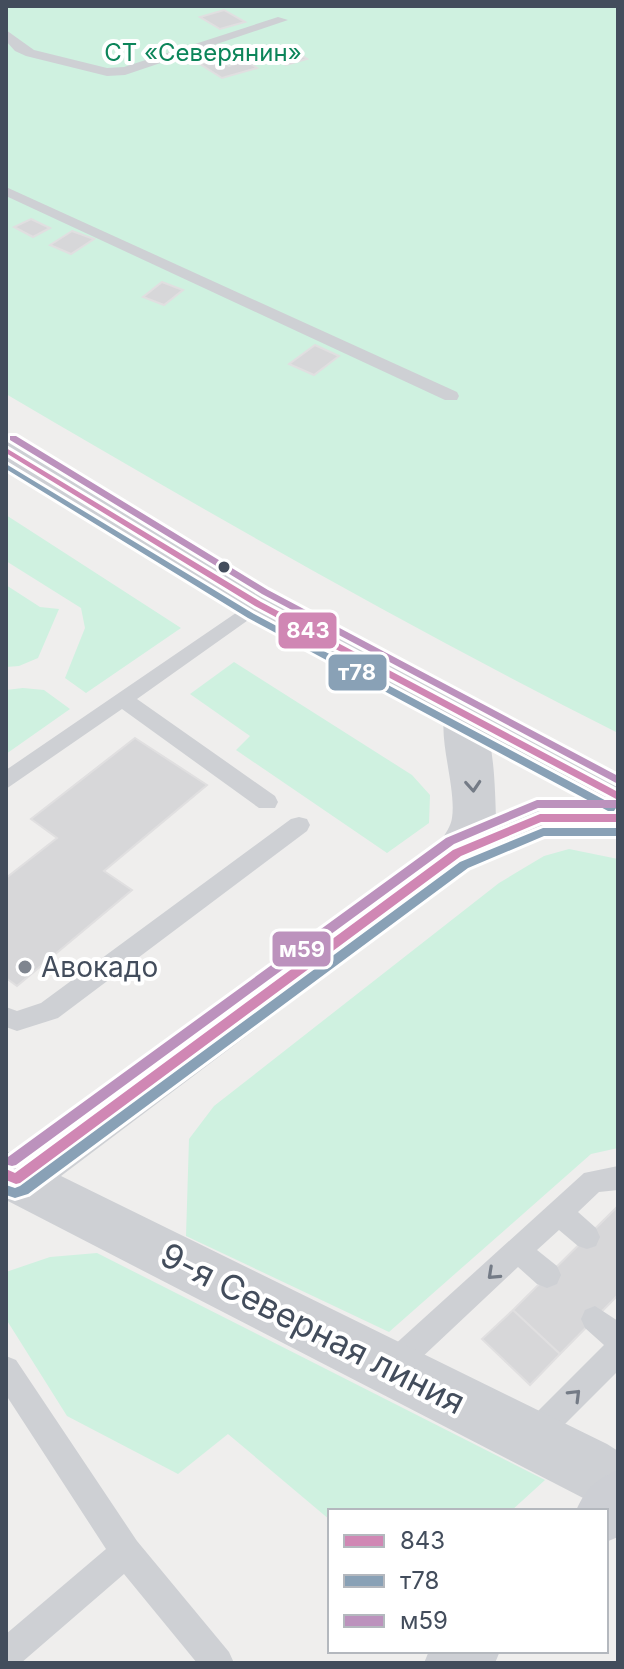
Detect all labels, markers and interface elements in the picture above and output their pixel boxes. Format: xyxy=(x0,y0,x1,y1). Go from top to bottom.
park label: СТ «Северянин» xyxy=(104,38,302,67)
unlabelled marker xyxy=(216,559,232,575)
line badge: 843 xyxy=(277,611,338,650)
text: 843 xyxy=(286,617,330,643)
line badge: т78 xyxy=(327,653,388,692)
text: т78 xyxy=(338,659,376,685)
one-way arrow xyxy=(464,780,481,793)
line badge: м59 xyxy=(271,930,332,968)
text: м59 xyxy=(279,936,325,962)
place label: Авокадо xyxy=(41,950,158,984)
marker: Авокадо xyxy=(16,958,34,976)
street label: 9-я Северная линия xyxy=(154,1233,472,1423)
one-way arrow xyxy=(487,1264,502,1278)
one-way arrow xyxy=(565,1389,580,1404)
legend xyxy=(328,1509,608,1653)
text: 843 xyxy=(400,1526,445,1555)
text: т78 xyxy=(400,1566,439,1595)
text: м59 xyxy=(400,1606,448,1635)

